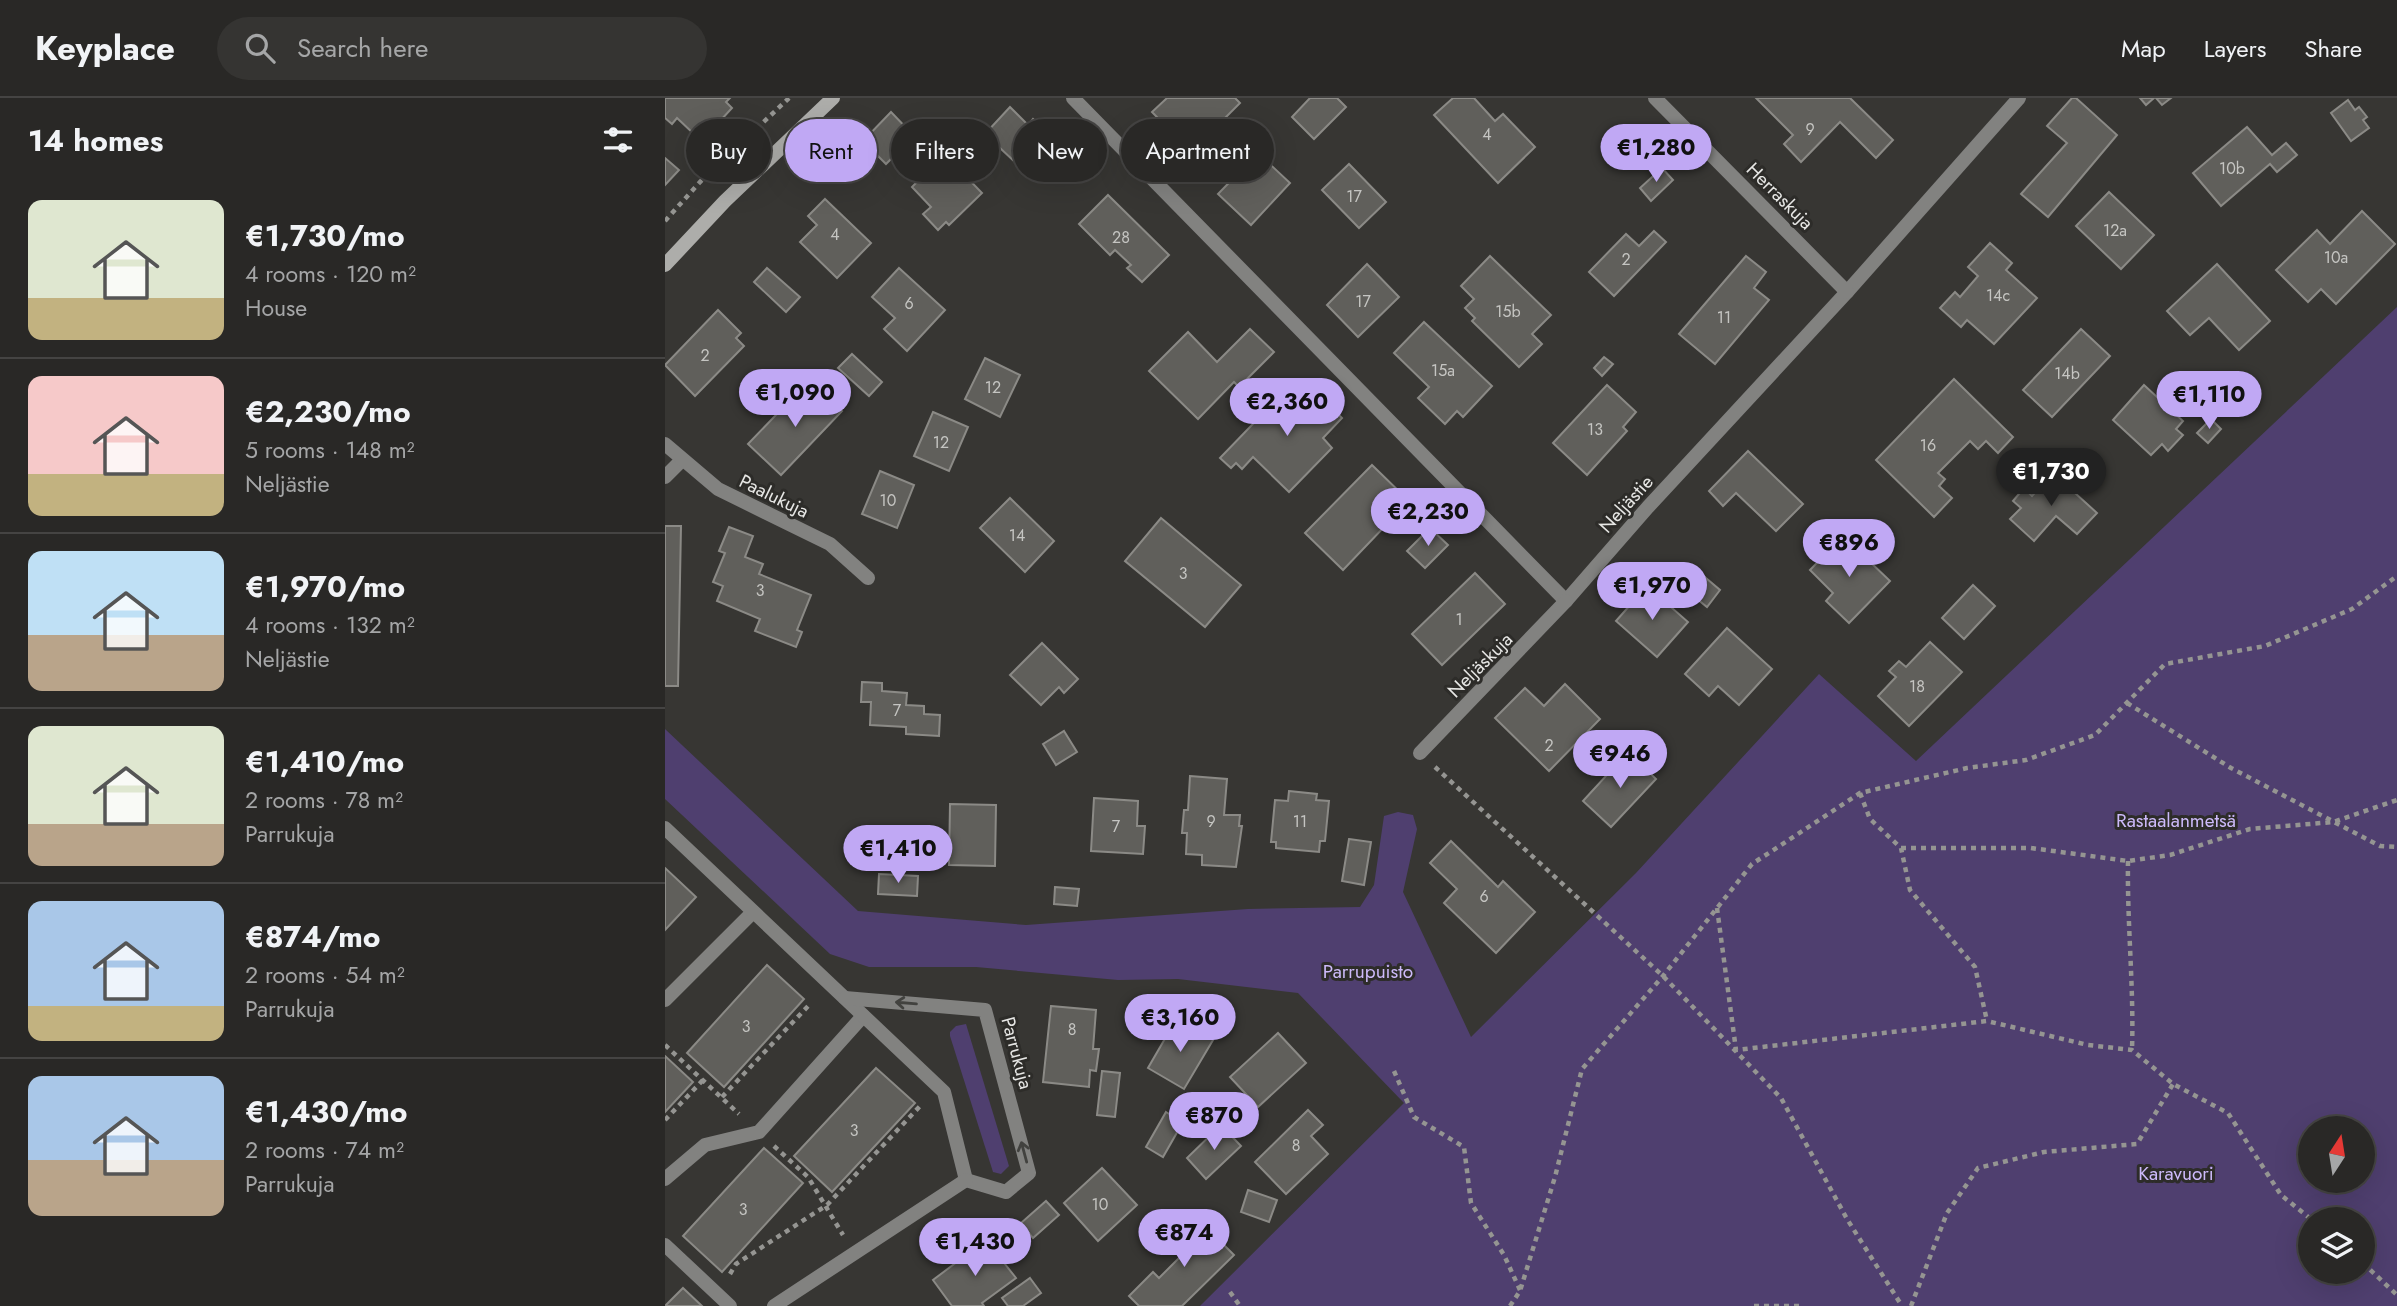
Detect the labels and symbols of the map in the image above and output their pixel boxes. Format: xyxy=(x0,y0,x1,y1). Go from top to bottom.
house number: 9 xyxy=(1805,118,1815,141)
house number: 4 xyxy=(1482,123,1492,146)
pin: €1,280 xyxy=(1599,125,1713,184)
street label: Herraskuja xyxy=(1740,156,1820,236)
house number: 10b xyxy=(2219,157,2245,180)
house number: 17 xyxy=(1346,185,1362,208)
house number: 12a xyxy=(2103,219,2127,242)
house number: 4 xyxy=(830,223,840,246)
house number: 28 xyxy=(1112,226,1130,249)
house number: 10a xyxy=(2324,246,2348,269)
house number: 2 xyxy=(1621,248,1631,271)
house number: 14c xyxy=(1986,284,2010,307)
house number: 17 xyxy=(1355,290,1371,313)
house number: 6 xyxy=(904,292,914,315)
house number: 15b xyxy=(1495,300,1521,323)
house number: 11 xyxy=(1717,306,1731,329)
house number: 2 xyxy=(700,344,710,367)
house number: 15a xyxy=(1431,359,1455,382)
house number: 14b xyxy=(2054,362,2080,385)
pin: €1,090 xyxy=(738,370,852,429)
pin: €1,110 xyxy=(2152,372,2266,431)
house number: 12 xyxy=(985,376,1001,399)
pin: €2,360 xyxy=(1230,378,1344,438)
house number: 13 xyxy=(1587,418,1603,441)
house number: 12 xyxy=(933,431,949,454)
house number: 16 xyxy=(1920,434,1936,457)
pin: €1,730 xyxy=(1994,448,2108,508)
street label: Paalukuja xyxy=(735,468,813,524)
street label: Neljästie xyxy=(1593,469,1660,539)
house number: 10 xyxy=(880,489,896,512)
pin: €2,230 xyxy=(1371,489,1485,548)
pin: €896 xyxy=(1808,519,1890,579)
house number: 14 xyxy=(1009,524,1025,547)
house number: 3 xyxy=(1179,562,1188,585)
pin: €1,970 xyxy=(1595,562,1709,622)
house number: 3 xyxy=(756,579,765,602)
house number: 1 xyxy=(1455,608,1463,631)
street label: Neljäskuja xyxy=(1441,626,1519,704)
house number: 18 xyxy=(1909,675,1925,698)
house number: 7 xyxy=(893,699,902,722)
pin: €946 xyxy=(1579,730,1661,790)
house number: 2 xyxy=(1544,734,1554,757)
park label: Rastaalanmetsä xyxy=(2116,807,2236,834)
house number: 9 xyxy=(1206,810,1216,833)
house number: 11 xyxy=(1293,810,1307,833)
house number: 7 xyxy=(1112,815,1121,838)
pin: €1,410 xyxy=(841,826,955,885)
house number: 6 xyxy=(1479,885,1489,908)
park label: Parrupuisto xyxy=(1323,958,1413,985)
pin: €3,160 xyxy=(1123,995,1237,1054)
one-way arrow xyxy=(895,996,917,1009)
street label: Parrukuja xyxy=(994,1014,1040,1092)
house number: 3 xyxy=(742,1015,751,1038)
house number: 8 xyxy=(1068,1018,1076,1041)
pin: €870 xyxy=(1173,1093,1255,1152)
north arrow xyxy=(2298,1116,2375,1194)
house number: 3 xyxy=(850,1119,859,1142)
house number: 8 xyxy=(1292,1134,1300,1157)
one-way arrow xyxy=(1016,1142,1029,1164)
park label: Karavuori xyxy=(2138,1160,2214,1187)
house number: 10 xyxy=(1092,1193,1108,1216)
house number: 3 xyxy=(739,1198,748,1221)
pin: €874 xyxy=(1143,1210,1225,1269)
pin: €1,430 xyxy=(918,1218,1032,1278)

